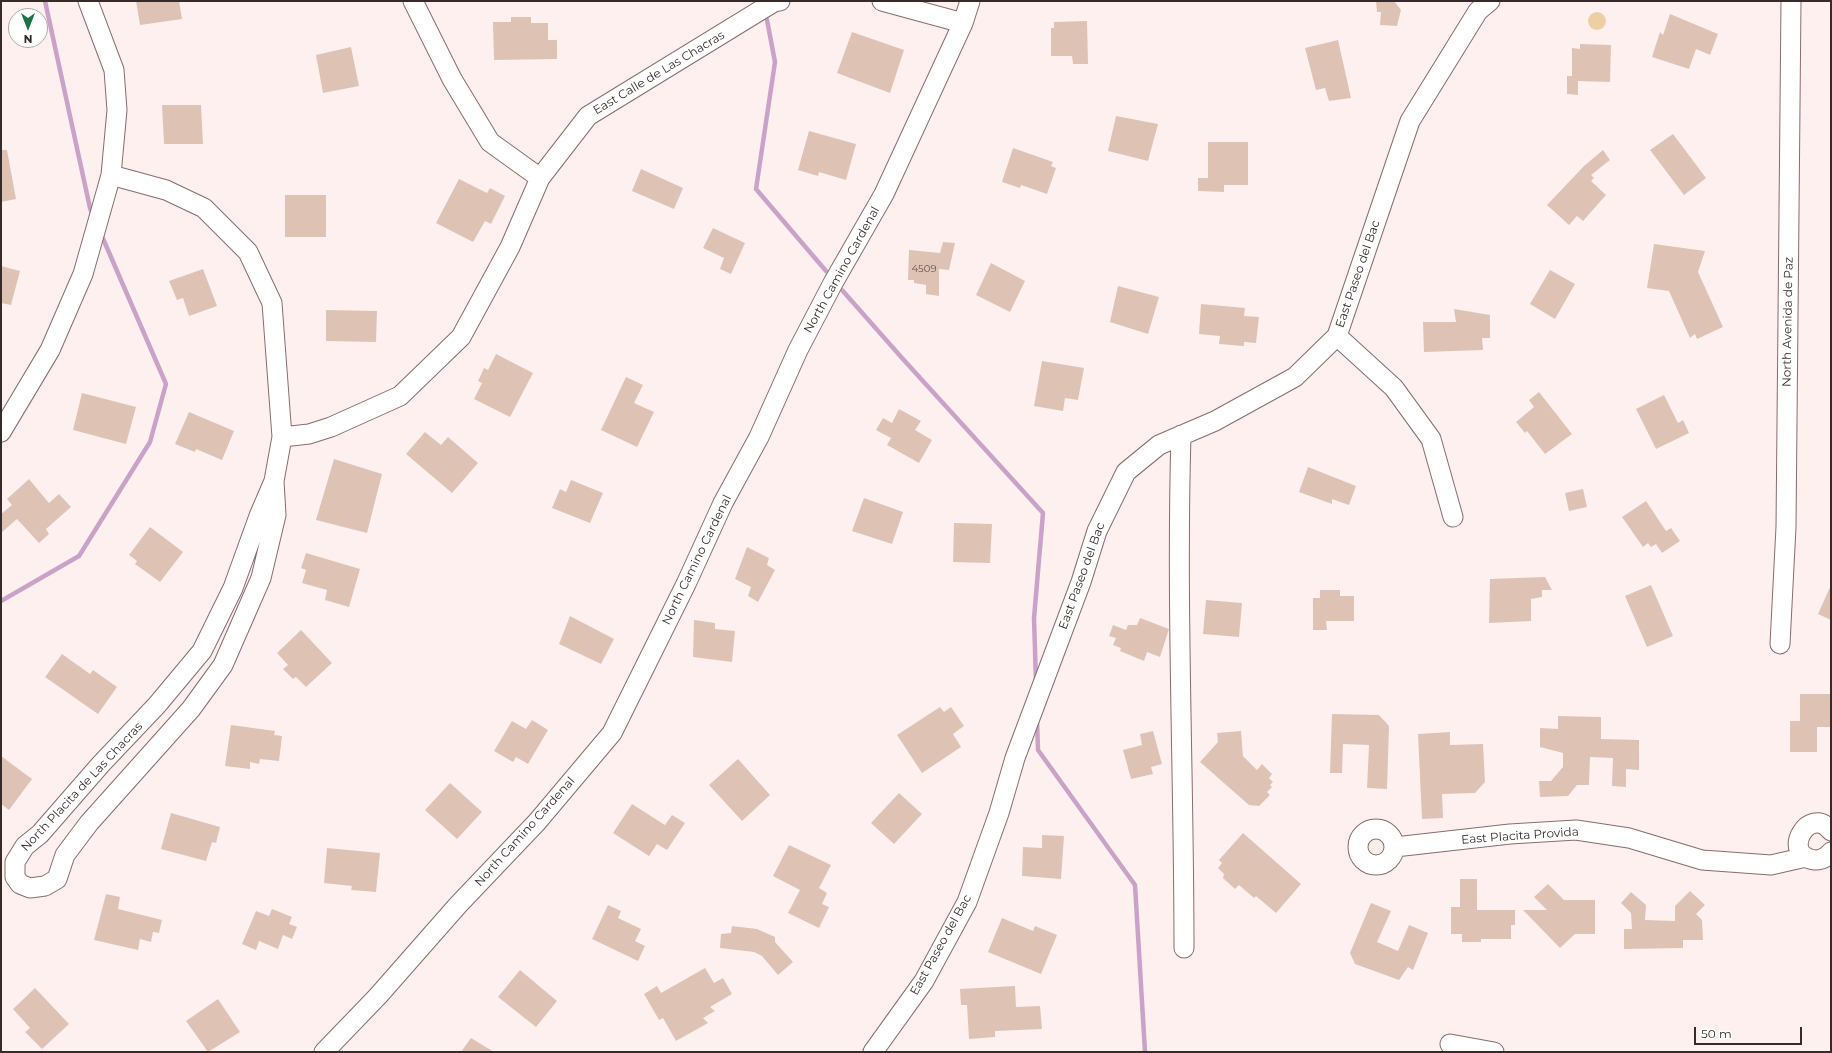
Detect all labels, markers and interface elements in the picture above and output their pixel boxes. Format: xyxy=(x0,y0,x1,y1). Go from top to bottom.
north arrow xyxy=(8,8,48,48)
street label: East Calle de Las Chacras xyxy=(591,28,727,118)
text: N xyxy=(24,32,32,46)
street label: North Camino Cardenal xyxy=(801,204,883,336)
street label: East Paseo del Bac xyxy=(1333,218,1383,330)
street label: North Avenida de Paz xyxy=(1780,257,1796,387)
house number: 4509 xyxy=(912,263,936,275)
street label: North Camino Cardenal xyxy=(659,493,735,627)
street label: East Paseo del Bac xyxy=(1056,521,1108,631)
street label: North Placita de Las Chacras xyxy=(18,719,146,855)
street label: North Camino Cardenal xyxy=(472,774,578,890)
street label: East Placita Provida xyxy=(1461,825,1579,847)
street label: East Paseo del Bac xyxy=(907,892,975,998)
scale bar xyxy=(1696,1019,1804,1045)
text: 50 m xyxy=(1701,1026,1732,1041)

